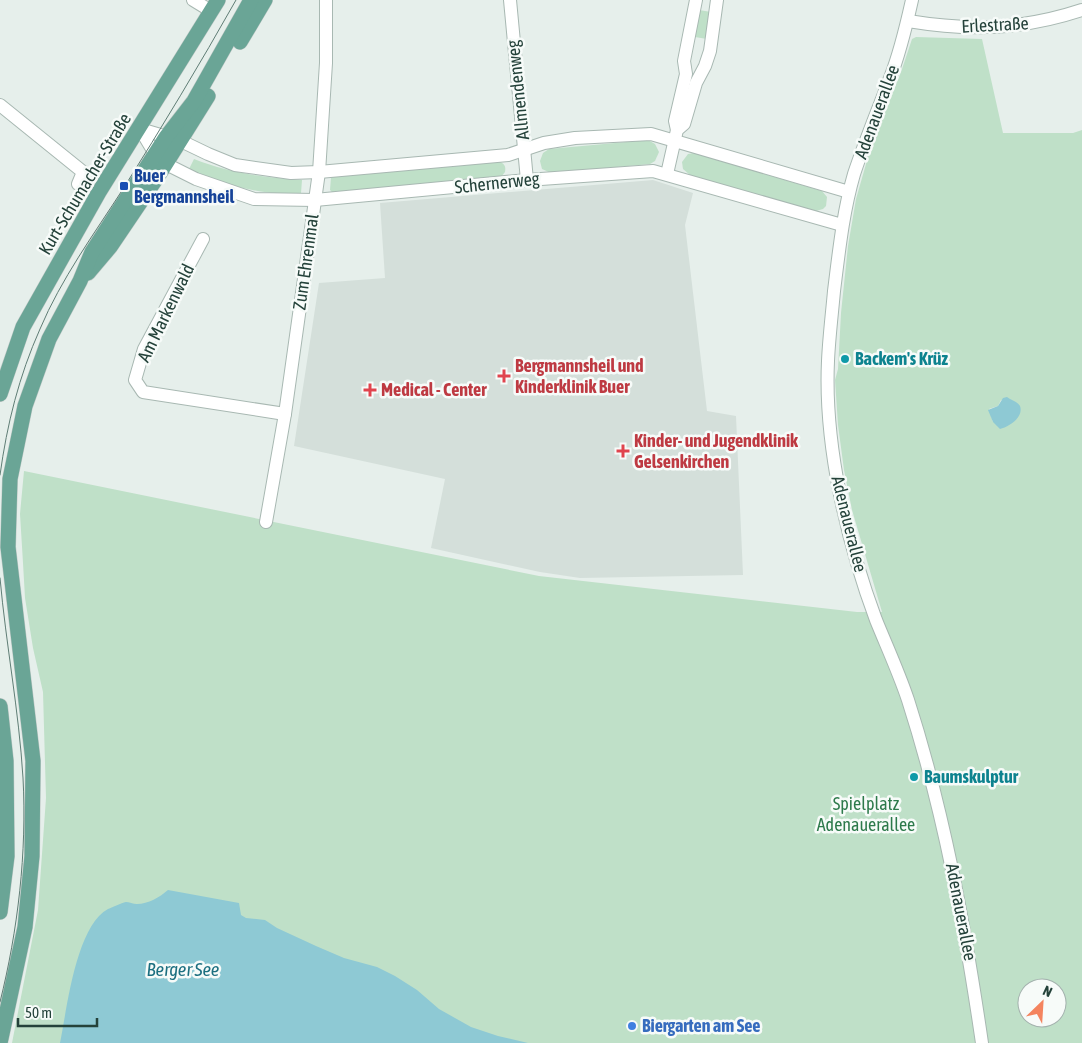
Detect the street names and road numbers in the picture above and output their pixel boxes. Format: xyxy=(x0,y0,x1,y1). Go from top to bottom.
street label: Erlestraße xyxy=(961,12,1029,37)
street label: Allmendenweg xyxy=(502,39,533,141)
street label: Adenauerallee xyxy=(850,62,903,162)
street label: Kurt-Schumacher-Straße xyxy=(34,109,135,258)
street label: Schernerweg xyxy=(454,168,541,197)
street label: Zum Ehrenmal xyxy=(288,212,323,311)
street label: Am Markenwald xyxy=(133,260,198,365)
street label: Adenauerallee xyxy=(827,474,872,574)
street label: Adenauerallee xyxy=(942,862,981,962)

